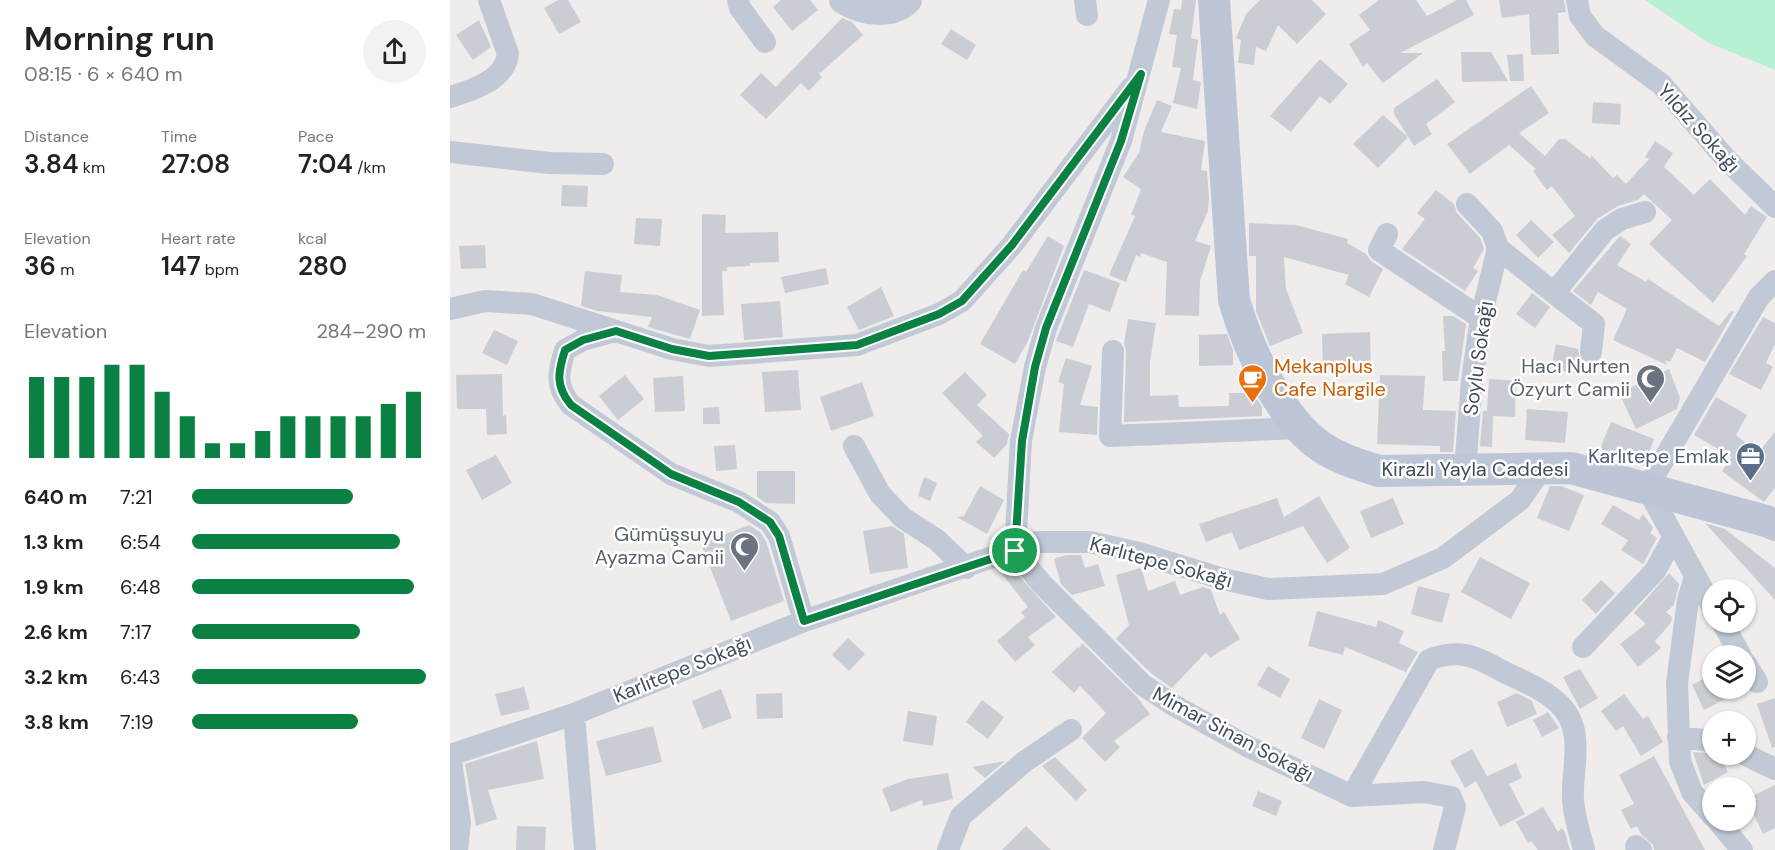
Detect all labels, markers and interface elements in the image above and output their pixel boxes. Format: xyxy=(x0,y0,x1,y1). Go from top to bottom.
text: Morning run xyxy=(24,17,215,60)
button: share xyxy=(363,20,426,83)
text: 08:15 · 6 × 640 m xyxy=(24,61,183,87)
street label: Yıldız Sokağı xyxy=(1652,78,1746,178)
text: Distance xyxy=(24,126,89,147)
text: Time xyxy=(161,126,197,147)
text: Pace xyxy=(298,126,334,147)
text: 3.84 xyxy=(24,147,79,181)
text: 27:08 xyxy=(161,147,230,181)
text: 7:04 xyxy=(298,147,353,181)
text: km xyxy=(79,157,105,178)
text: /km xyxy=(353,157,386,178)
text: Elevation xyxy=(24,228,91,249)
text: Heart rate xyxy=(161,228,236,249)
text: kcal xyxy=(298,228,327,249)
text: 36 xyxy=(24,249,56,283)
text: 147 xyxy=(161,249,201,283)
text: 280 xyxy=(298,249,347,283)
text: m xyxy=(56,259,75,280)
text: bpm xyxy=(201,259,239,280)
street label: Soylu Sokağı xyxy=(1457,299,1499,417)
text: Elevation xyxy=(24,318,107,344)
text: 284–290 m xyxy=(316,318,426,344)
place label: Mekanplus Cafe Nargile xyxy=(1274,353,1386,402)
place label: Hacı Nurten Özyurt Camii xyxy=(1510,353,1630,402)
cafe icon: Mekanplus Cafe Nargile xyxy=(1237,362,1269,404)
mosque icon: Hacı Nurten Özyurt Camii xyxy=(1635,362,1667,404)
office icon: Karlıtepe Emlak xyxy=(1734,440,1766,482)
place label: Karlıtepe Emlak xyxy=(1588,443,1729,469)
street label: Kirazlı Yayla Caddesi xyxy=(1381,456,1569,482)
text: 640 m xyxy=(24,484,87,510)
text: 7:21 xyxy=(120,484,152,510)
place label: Gümüşsuyu Ayazma Camii xyxy=(595,521,724,570)
pin xyxy=(989,525,1040,576)
text: 1.3 km xyxy=(24,529,83,555)
text: 6:54 xyxy=(120,529,161,555)
mosque icon: Gümüşsuyu Ayazma Camii xyxy=(729,530,761,572)
street label: Karlıtepe Sokağı xyxy=(1087,530,1235,594)
icon: arrive xyxy=(998,534,1031,567)
text: 1.9 km xyxy=(24,574,84,600)
text: 6:48 xyxy=(120,574,161,600)
map controls xyxy=(1702,579,1756,831)
button: locate xyxy=(1702,579,1756,633)
text: 2.6 km xyxy=(24,619,88,645)
text: 7:17 xyxy=(120,619,152,645)
street label: Karlıtepe Sokağı xyxy=(609,630,755,708)
button: layers xyxy=(1702,645,1756,699)
text: 3.2 km xyxy=(24,664,88,690)
text: 6:43 xyxy=(120,664,161,690)
street label: Mimar Sinan Sokağı xyxy=(1148,681,1318,787)
text: 3.8 km xyxy=(24,709,89,735)
text: 7:19 xyxy=(120,709,154,735)
button: + xyxy=(1702,711,1756,765)
button: − xyxy=(1702,777,1756,831)

